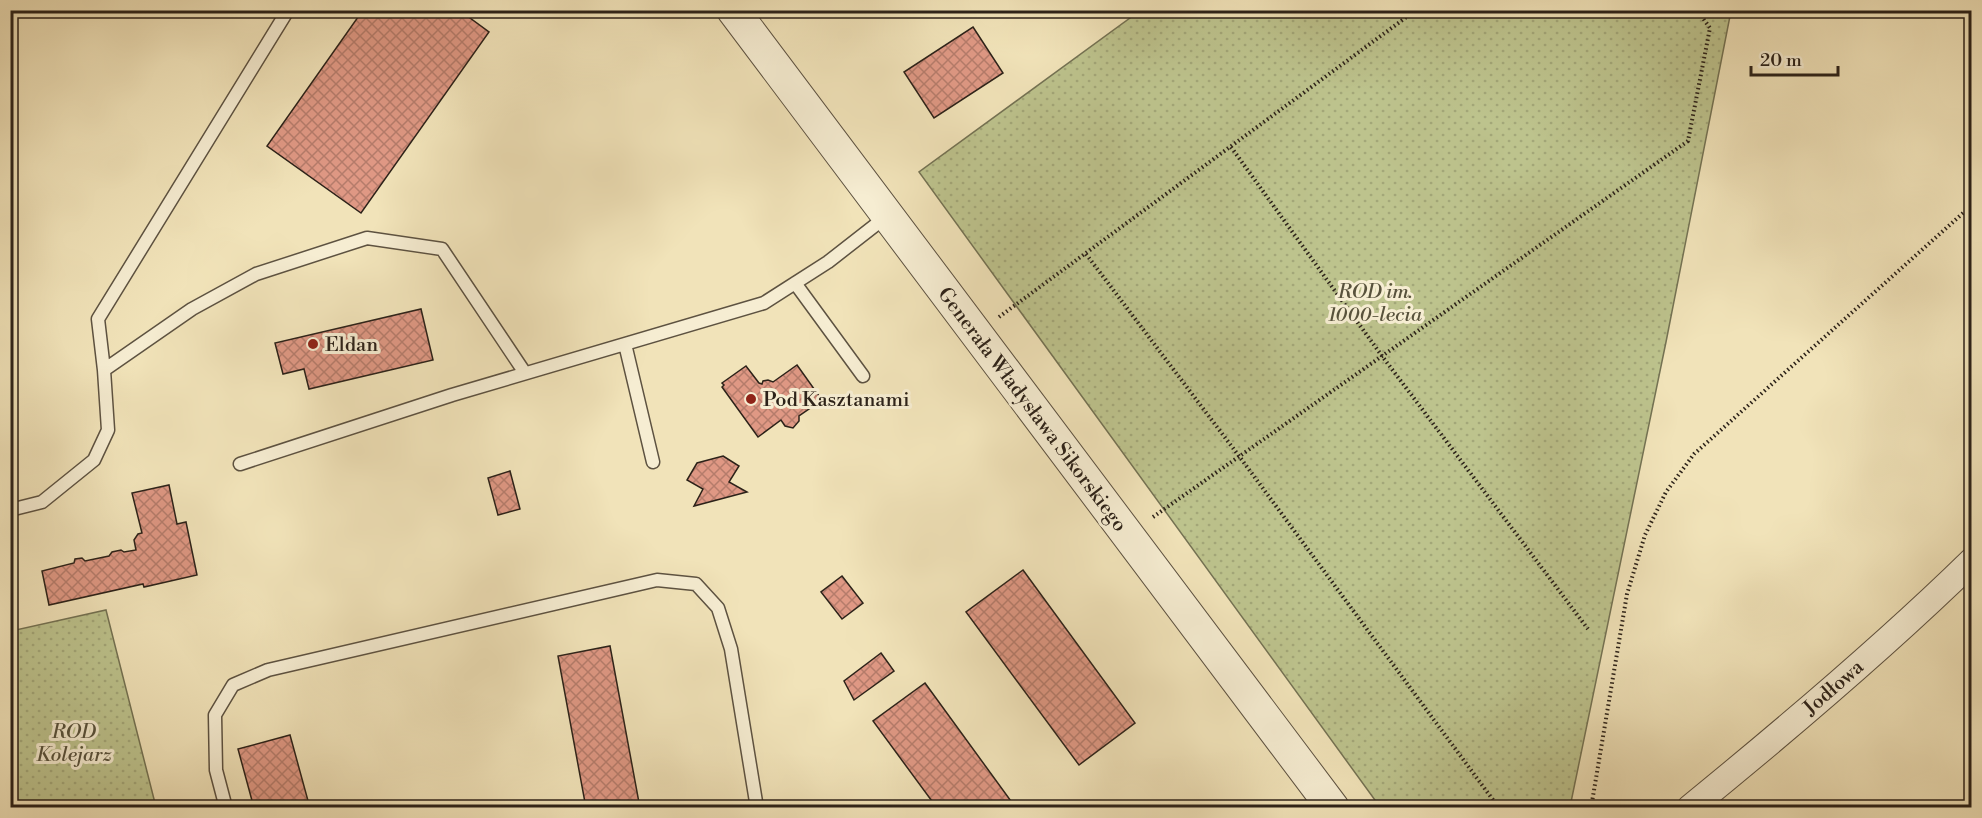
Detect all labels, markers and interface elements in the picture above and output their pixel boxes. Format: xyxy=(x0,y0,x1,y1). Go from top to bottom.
scale bar xyxy=(1751,39,1838,77)
text: 20 m xyxy=(1760,49,1802,72)
park label: ROD im. 1000-lecia xyxy=(1328,280,1423,328)
street label: Generała Władysława Sikorskiego xyxy=(932,283,1132,537)
place label: Eldan xyxy=(325,333,378,358)
marker: Eldan xyxy=(306,337,320,351)
place label: Pod Kasztanami xyxy=(763,388,910,413)
marker: Pod Kasztanami xyxy=(744,392,758,406)
street label: Jodłowa xyxy=(1798,655,1870,722)
park label: ROD Kolejarz xyxy=(36,720,112,768)

